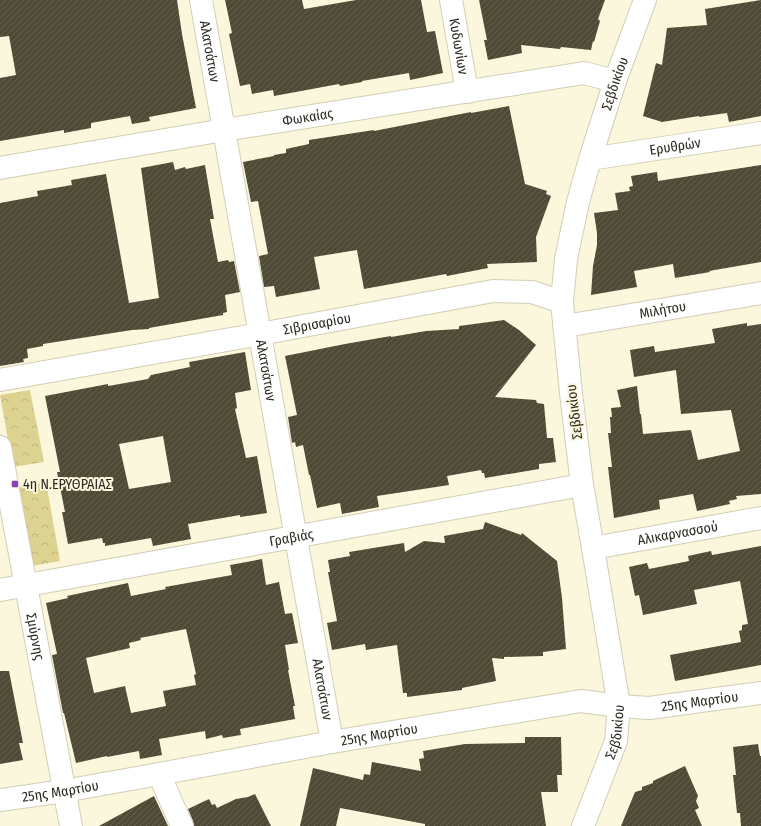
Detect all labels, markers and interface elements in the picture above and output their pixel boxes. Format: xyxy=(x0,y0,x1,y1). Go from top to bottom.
street label: Κυδωνίων xyxy=(445,17,472,76)
street label: Αλατσάτων xyxy=(196,19,223,83)
street label: Σεβδικίου xyxy=(598,55,632,112)
street label: Φωκαίας xyxy=(281,105,334,130)
street label: Ερυθρών xyxy=(648,134,702,159)
street label: Μιλήτου xyxy=(638,298,687,322)
street label: Σιβρισαρίου xyxy=(282,309,352,339)
street label: Αλατσάτων xyxy=(252,338,280,402)
street label: Σεβδικίου xyxy=(563,383,586,440)
place label: 4η Ν.ΕΡΥΘΡΑΙΑΣ xyxy=(23,476,112,493)
marker: 4η Ν.ΕΡΥΘΡΑΙΑΣ xyxy=(10,479,20,489)
street label: Αλικαρνασσού xyxy=(636,518,719,549)
street label: Γραβιάς xyxy=(268,526,315,550)
street label: Σμύρνης xyxy=(22,612,48,662)
street label: Αλατσάτων xyxy=(308,657,336,722)
street label: 25ης Μαρτίου xyxy=(660,688,739,715)
street label: Σεβδικίου xyxy=(602,704,628,762)
street label: 25ης Μαρτίου xyxy=(340,720,419,749)
street label: 25ης Μαρτίου xyxy=(21,777,100,806)

